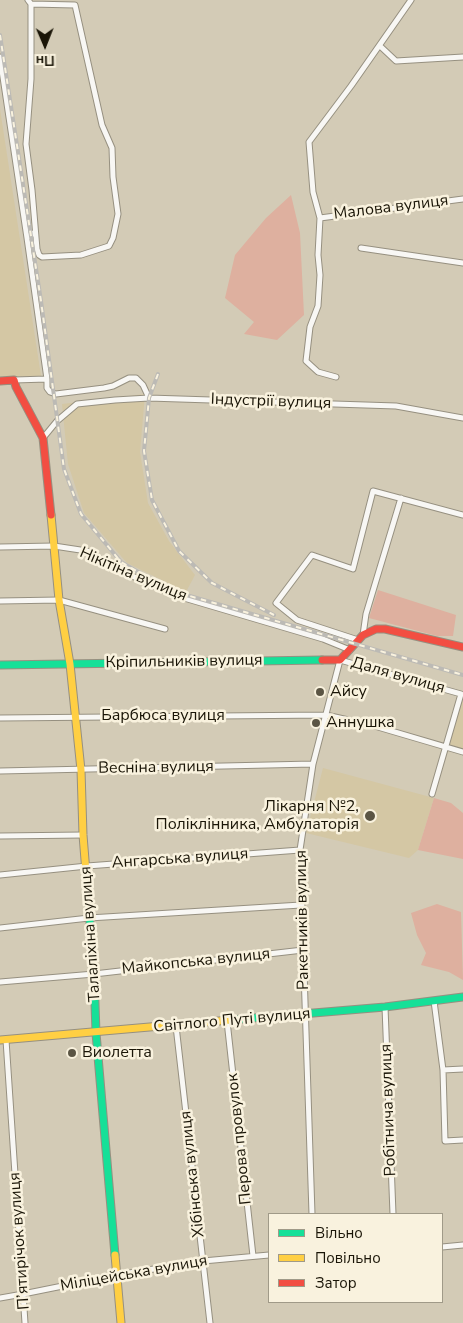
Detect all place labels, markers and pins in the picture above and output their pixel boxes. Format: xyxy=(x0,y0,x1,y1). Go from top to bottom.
place label: Айсу xyxy=(330,682,367,702)
marker: Айсу xyxy=(314,686,326,698)
place label: Аннушка xyxy=(326,713,395,733)
marker: Аннушка xyxy=(310,717,322,729)
place label: Лікарня №2, Поліклінника, Амбулаторія xyxy=(156,797,359,835)
marker: Лікарня №2, Поліклінника, Амбулаторія xyxy=(363,809,377,823)
place label: Виолетта xyxy=(82,1043,152,1063)
marker: Виолетта xyxy=(66,1047,78,1059)

